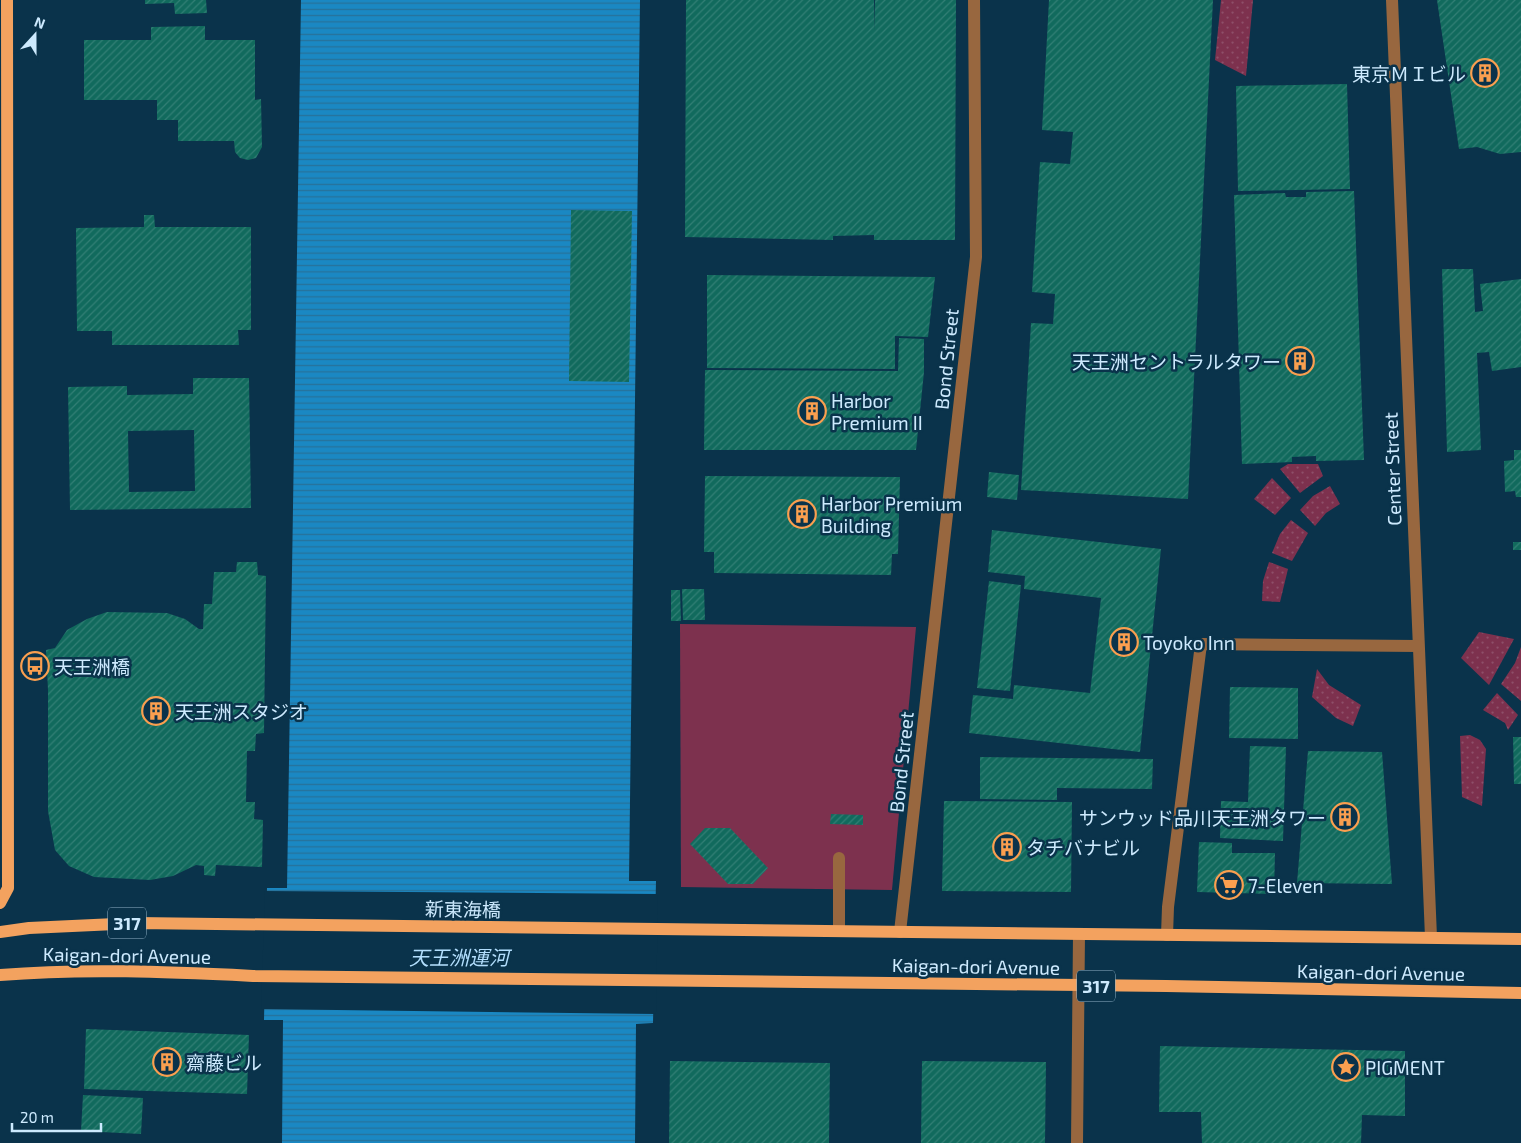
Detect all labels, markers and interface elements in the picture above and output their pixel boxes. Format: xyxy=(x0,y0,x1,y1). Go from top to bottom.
north arrow xyxy=(10,10,60,60)
text: N xyxy=(32,13,48,32)
building icon: 東京ＭＩビル xyxy=(1470,58,1500,88)
place label: 東京ＭＩビル xyxy=(1352,62,1466,85)
street label: Bond Street xyxy=(929,307,963,411)
building icon: 天王洲セントラルタワー xyxy=(1285,346,1315,376)
place label: 天王洲セントラルタワー xyxy=(1072,350,1281,373)
place label: Harbor Premium II xyxy=(831,389,923,434)
building icon: Harbor Premium II xyxy=(797,396,827,426)
street label: Center Street xyxy=(1379,412,1405,526)
place label: Harbor Premium Building xyxy=(821,492,962,537)
building icon: Harbor Premium Building xyxy=(787,499,817,529)
building icon: Toyoko Inn xyxy=(1109,627,1139,657)
place label: Toyoko Inn xyxy=(1143,631,1235,654)
bus stop icon: 天王洲橋 xyxy=(20,651,50,681)
place label: 天王洲橋 xyxy=(54,655,130,678)
building icon: 天王洲スタジオ xyxy=(141,696,171,726)
place label: 天王洲スタジオ xyxy=(175,700,308,723)
street label: Bond Street xyxy=(884,710,918,814)
building icon: サンウッド品川天王洲タワー xyxy=(1330,802,1360,832)
place label: サンウッド品川天王洲タワー xyxy=(1079,806,1326,829)
building icon: タチバナビル xyxy=(992,832,1022,862)
place label: タチバナビル xyxy=(1026,836,1140,859)
supermarket icon: 7-Eleven xyxy=(1214,870,1244,900)
place label: 7-Eleven xyxy=(1248,874,1324,897)
street label: 新東海橋 xyxy=(425,897,501,921)
road number: 317 xyxy=(108,908,146,938)
street label: Kaigan-dori Avenue xyxy=(43,942,211,968)
water label: 天王洲運河 xyxy=(409,945,513,969)
street label: Kaigan-dori Avenue xyxy=(892,953,1060,979)
street label: Kaigan-dori Avenue xyxy=(1297,959,1465,985)
road number: 317 xyxy=(1077,970,1115,1001)
building icon: 齋藤ビル xyxy=(152,1047,182,1077)
place label: 齋藤ビル xyxy=(186,1051,262,1074)
place icon: PIGMENT xyxy=(1331,1052,1361,1082)
place label: PIGMENT xyxy=(1365,1056,1445,1079)
scale bar xyxy=(12,1100,101,1132)
text: 20 m xyxy=(20,1108,54,1126)

